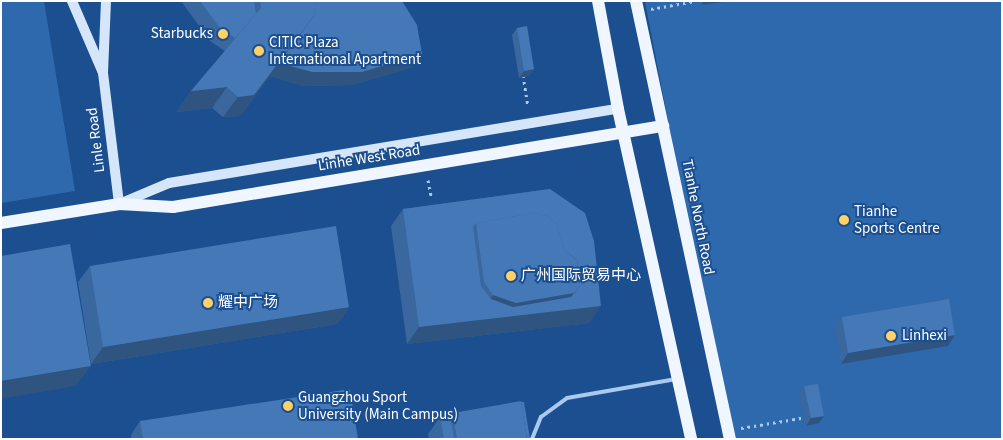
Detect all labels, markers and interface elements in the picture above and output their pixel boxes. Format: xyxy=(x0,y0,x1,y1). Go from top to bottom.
place label: Starbucks xyxy=(151,25,213,43)
marker: Starbucks xyxy=(217,28,229,40)
place label: CITIC Plaza International Apartment xyxy=(269,33,421,68)
marker: CITIC Plaza International Apartment xyxy=(253,45,265,57)
street label: Linle Road xyxy=(83,106,109,174)
street label: Linhe West Road xyxy=(317,141,421,175)
street label: Tianhe North Road xyxy=(678,158,718,276)
place label: Tianhe Sports Centre xyxy=(854,202,940,237)
marker: Tianhe Sports Centre xyxy=(838,214,850,226)
place label: 广州国际贸易中心 xyxy=(521,267,641,285)
marker: 广州国际贸易中心 xyxy=(505,270,517,282)
place label: 耀中广场 xyxy=(218,294,278,312)
marker: 耀中广场 xyxy=(202,297,214,309)
place label: Linhexi xyxy=(902,327,947,345)
marker: Linhexi xyxy=(884,329,898,343)
place label: Guangzhou Sport University (Main Campus) xyxy=(298,388,458,423)
marker: Guangzhou Sport University (Main Campus) xyxy=(282,400,294,412)

